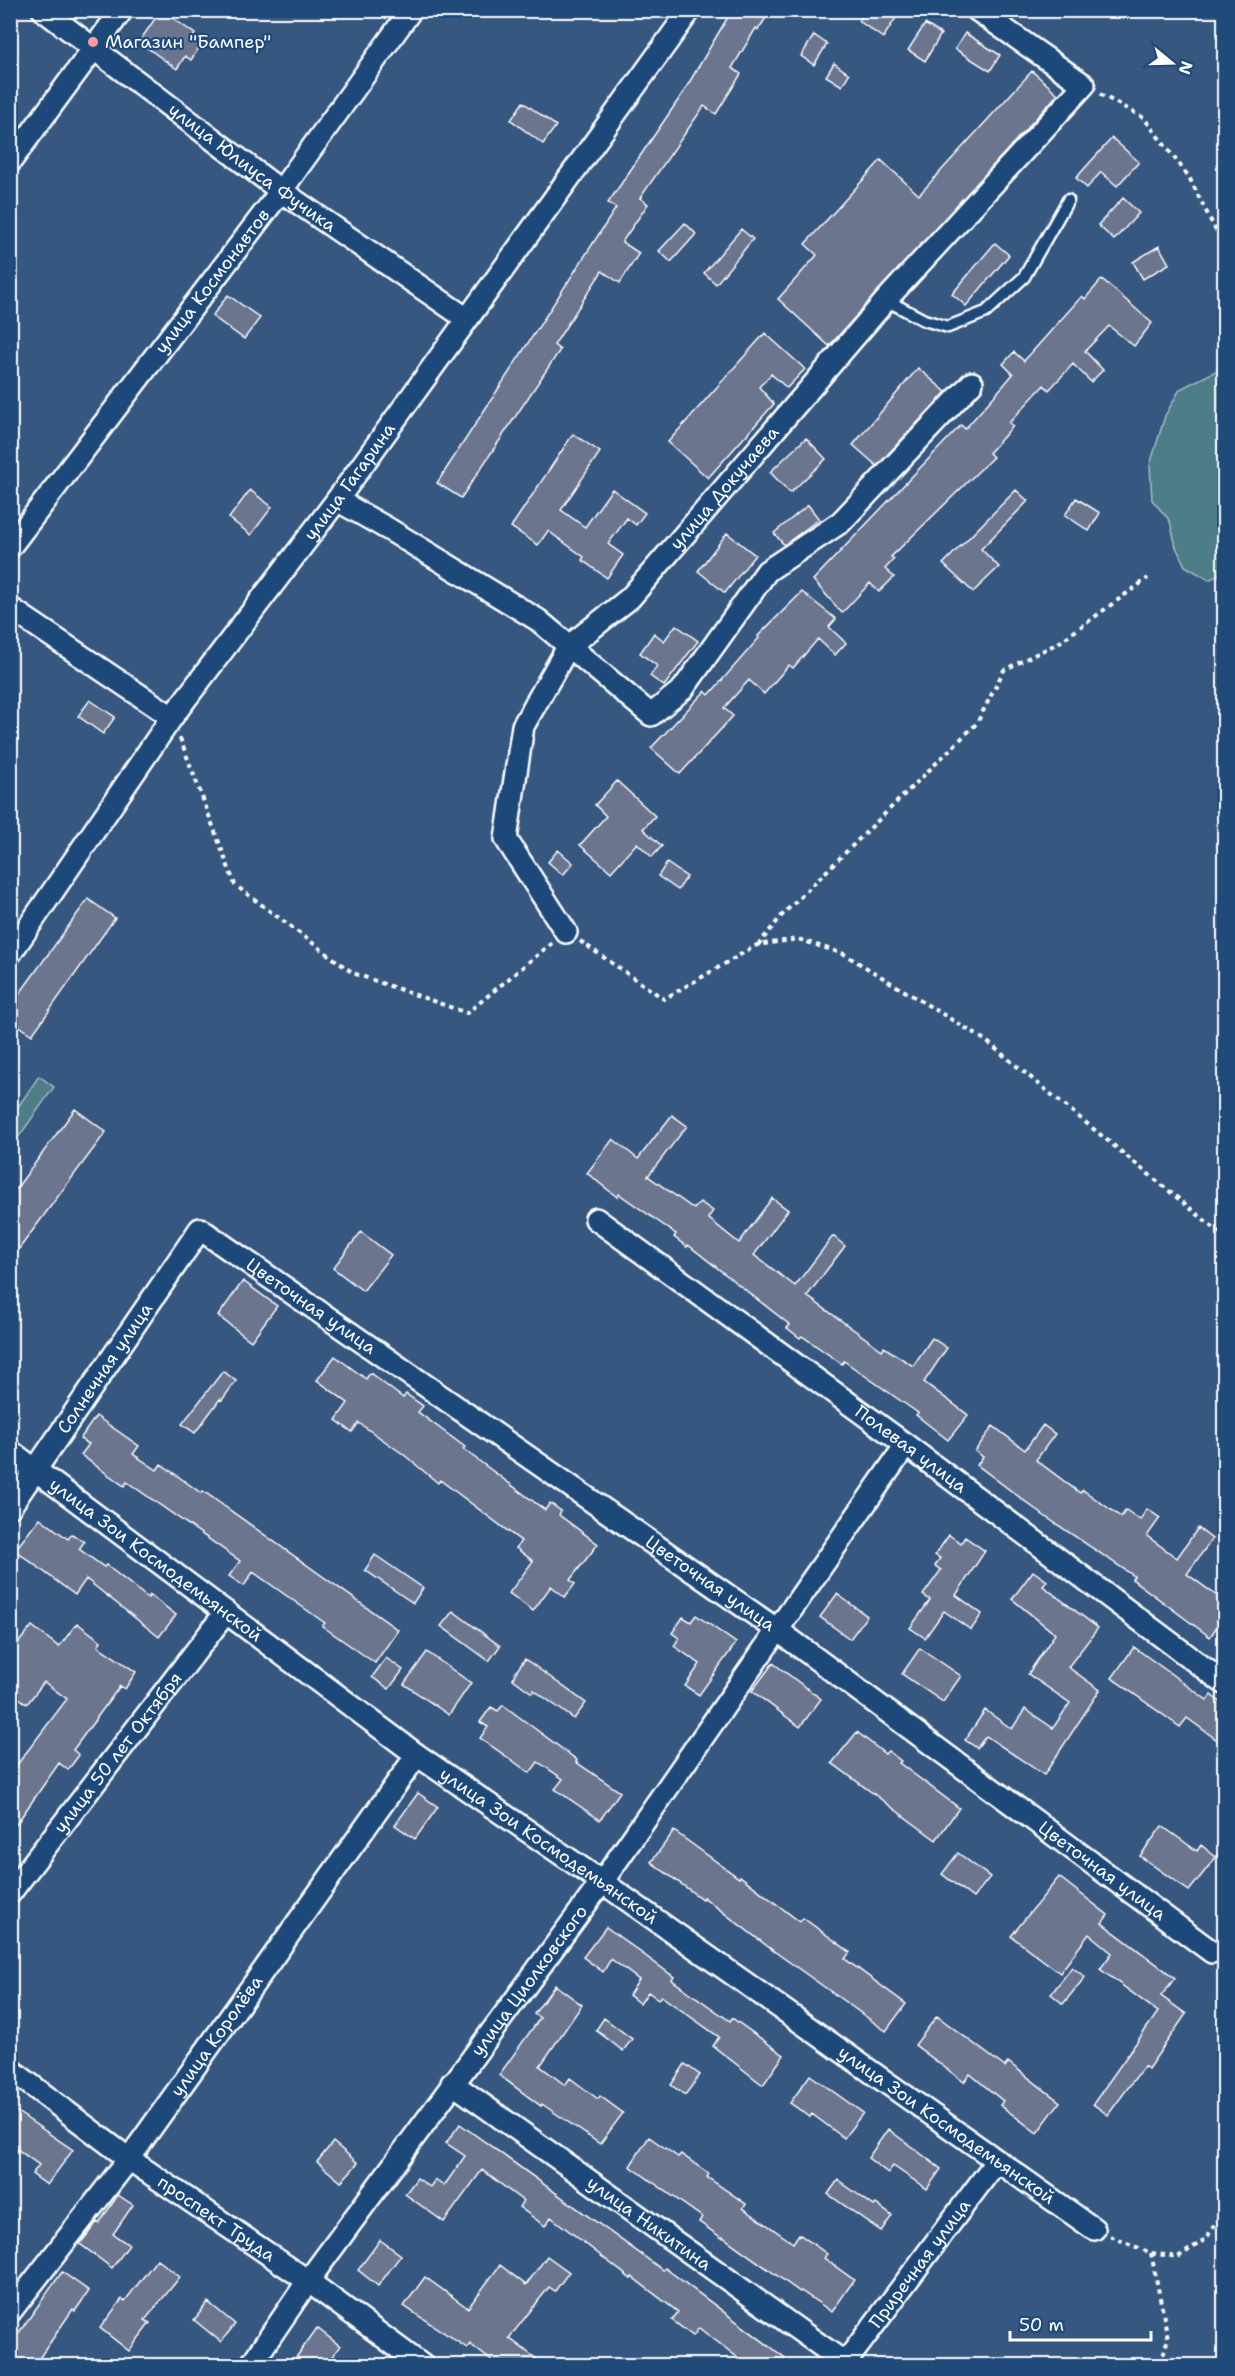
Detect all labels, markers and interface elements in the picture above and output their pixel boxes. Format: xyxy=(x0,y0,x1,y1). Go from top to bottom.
place label: Магазин "Бампер" xyxy=(105,30,271,54)
north arrow xyxy=(1142,33,1202,93)
marker: Магазин "Бампер" xyxy=(86,35,100,49)
text: N xyxy=(1174,58,1198,77)
street label: улица Юлиуса Фучика xyxy=(163,98,341,237)
street label: улица Космонавтов xyxy=(149,204,275,359)
street label: улица Гагарина xyxy=(299,418,401,545)
street label: улица Докучаева xyxy=(665,421,784,555)
street label: Цветочная улица xyxy=(241,1253,381,1360)
street label: Солнечная улица xyxy=(52,1298,158,1438)
street label: Полевая улица xyxy=(850,1400,972,1498)
street label: улица Зои Космодемьянской xyxy=(44,1472,267,1647)
street label: Цветочная улица xyxy=(641,1530,780,1637)
street label: улица 50 лет Октября xyxy=(48,1667,188,1838)
street label: улица Зои Космодемьянской xyxy=(435,1762,663,1930)
street label: Цветочная улица xyxy=(1034,1815,1171,1926)
street label: улица Циолковского xyxy=(466,1900,593,2061)
street label: улица Королёва xyxy=(165,1970,268,2101)
street label: улица Зои Космодемьянской xyxy=(833,2040,1060,2210)
street label: проспект Труда xyxy=(153,2170,280,2267)
street label: улица Никитина xyxy=(582,2171,716,2276)
street label: Приречная улица xyxy=(864,2194,976,2333)
scale bar xyxy=(1010,2304,1151,2342)
text: 50 m xyxy=(1019,2313,1064,2337)

